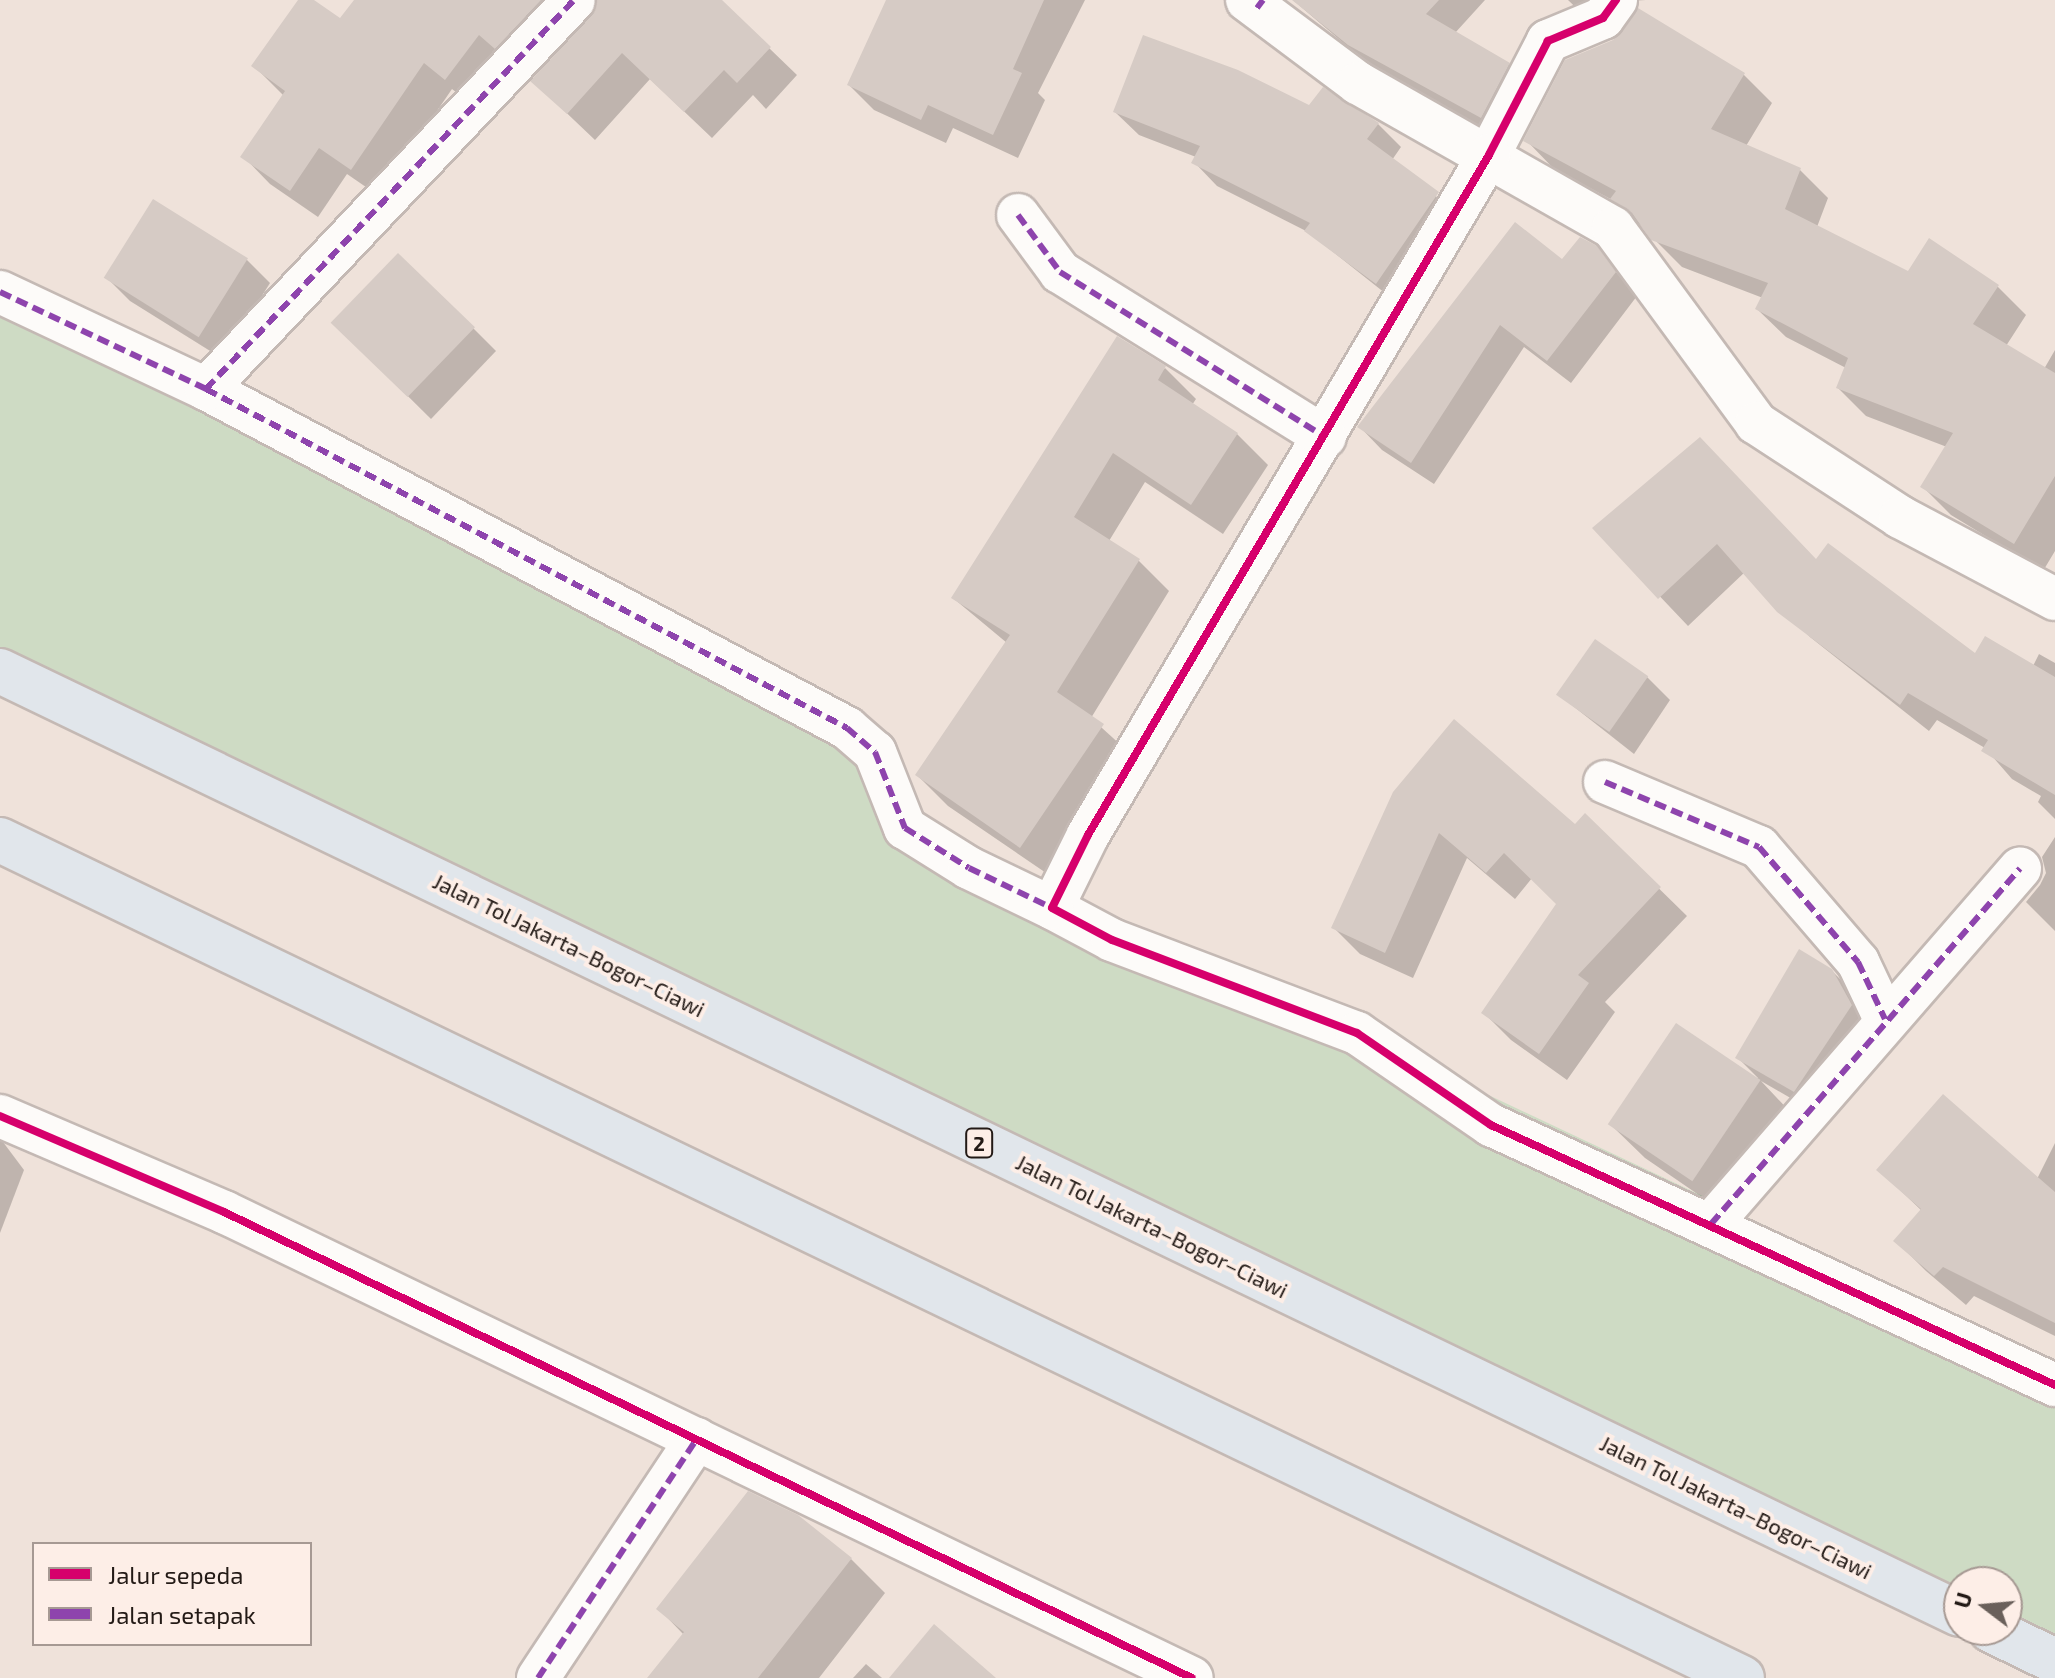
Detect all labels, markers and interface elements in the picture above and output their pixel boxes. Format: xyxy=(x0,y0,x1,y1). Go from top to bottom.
street label: Jalan Tol Jakarta–Bogor–Ciawi xyxy=(428,867,710,1023)
road number: 2 xyxy=(965,1127,993,1159)
street label: Jalan Tol Jakarta–Bogor–Ciawi xyxy=(1011,1148,1293,1304)
street label: Jalan Tol Jakarta–Bogor–Ciawi xyxy=(1595,1429,1877,1585)
legend xyxy=(32,1542,312,1646)
text: Jalur sepeda xyxy=(108,1560,243,1589)
north arrow xyxy=(1943,1566,2023,1646)
text: U xyxy=(1947,1589,1976,1611)
text: Jalan setapak xyxy=(108,1600,256,1629)

